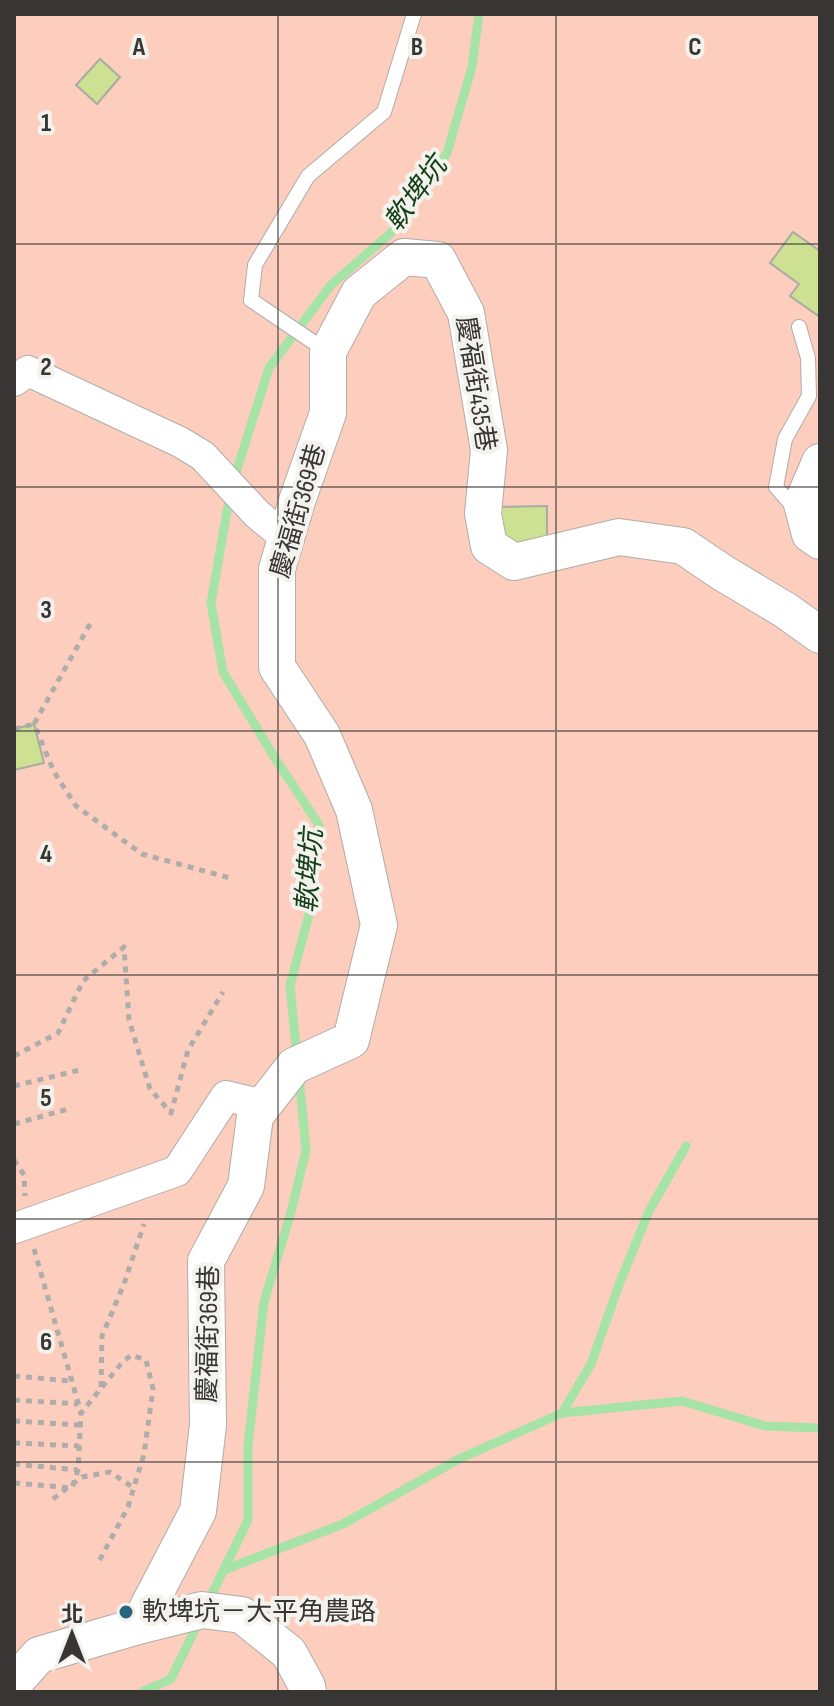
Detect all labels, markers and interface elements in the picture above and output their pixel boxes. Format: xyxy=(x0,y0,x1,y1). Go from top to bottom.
text: A xyxy=(132,32,146,63)
text: B xyxy=(411,32,423,63)
text: C xyxy=(688,32,702,63)
text: 1 xyxy=(41,108,51,139)
water label: 軟埤坑 xyxy=(378,147,456,238)
street label: 慶福街435巷 xyxy=(449,314,501,454)
text: 2 xyxy=(40,352,52,383)
street label: 慶福街369巷 xyxy=(265,441,333,581)
text: 3 xyxy=(40,595,52,626)
water label: 軟埤坑 xyxy=(291,824,330,914)
text: 4 xyxy=(40,839,52,870)
text: 5 xyxy=(40,1083,52,1114)
street label: 慶福街369巷 xyxy=(192,1265,226,1403)
text: 6 xyxy=(40,1327,52,1358)
north arrow xyxy=(32,1594,112,1674)
place label: 軟埤坑－大平角農路 xyxy=(142,1597,376,1628)
text: 北 xyxy=(61,1602,83,1629)
marker: 軟埤坑－大平角農路 xyxy=(117,1603,135,1621)

